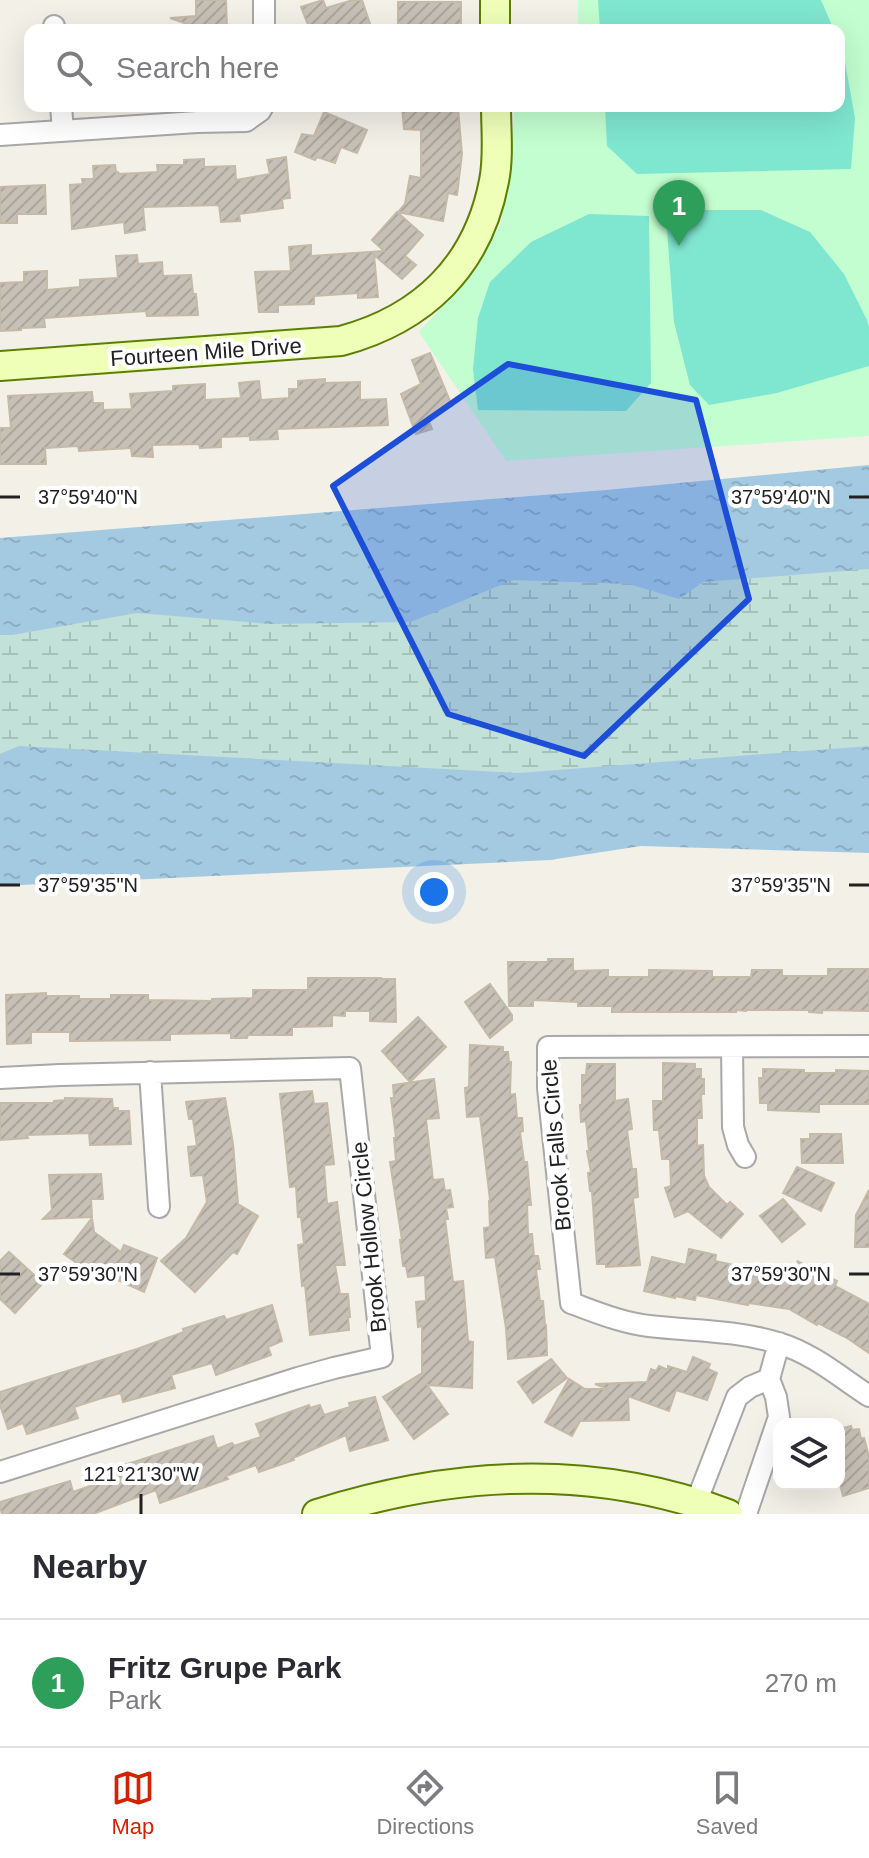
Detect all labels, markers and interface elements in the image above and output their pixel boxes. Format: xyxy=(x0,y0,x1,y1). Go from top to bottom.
search box xyxy=(24,24,845,112)
icon: search xyxy=(52,46,96,90)
text: Search here xyxy=(116,51,279,84)
pin: 1 xyxy=(653,180,705,246)
street label: Fourteen Mile Drive xyxy=(109,333,303,371)
text: 37°59'40"N xyxy=(38,486,138,508)
text: 37°59'40"N xyxy=(731,486,831,508)
your location xyxy=(414,872,454,912)
text: 37°59'35"N xyxy=(38,874,138,896)
text: 37°59'35"N xyxy=(731,874,831,896)
street label: Brook Falls Circle xyxy=(536,1058,576,1232)
street label: Brook Hollow Circle xyxy=(347,1140,391,1334)
text: 37°59'30"N xyxy=(38,1263,138,1285)
text: 37°59'30"N xyxy=(731,1263,831,1285)
map controls xyxy=(773,1418,845,1490)
button: layers xyxy=(773,1418,845,1490)
text: 121°21'30"W xyxy=(83,1463,199,1485)
text: Nearby xyxy=(32,1547,147,1585)
text: Fritz Grupe Park xyxy=(108,1651,341,1684)
text: 1 xyxy=(51,1668,65,1698)
text: 270 m xyxy=(765,1668,837,1698)
text: Park xyxy=(108,1685,161,1715)
tab: Map xyxy=(111,1766,155,1840)
tab: Directions xyxy=(376,1766,474,1840)
tab: Saved xyxy=(696,1766,758,1840)

